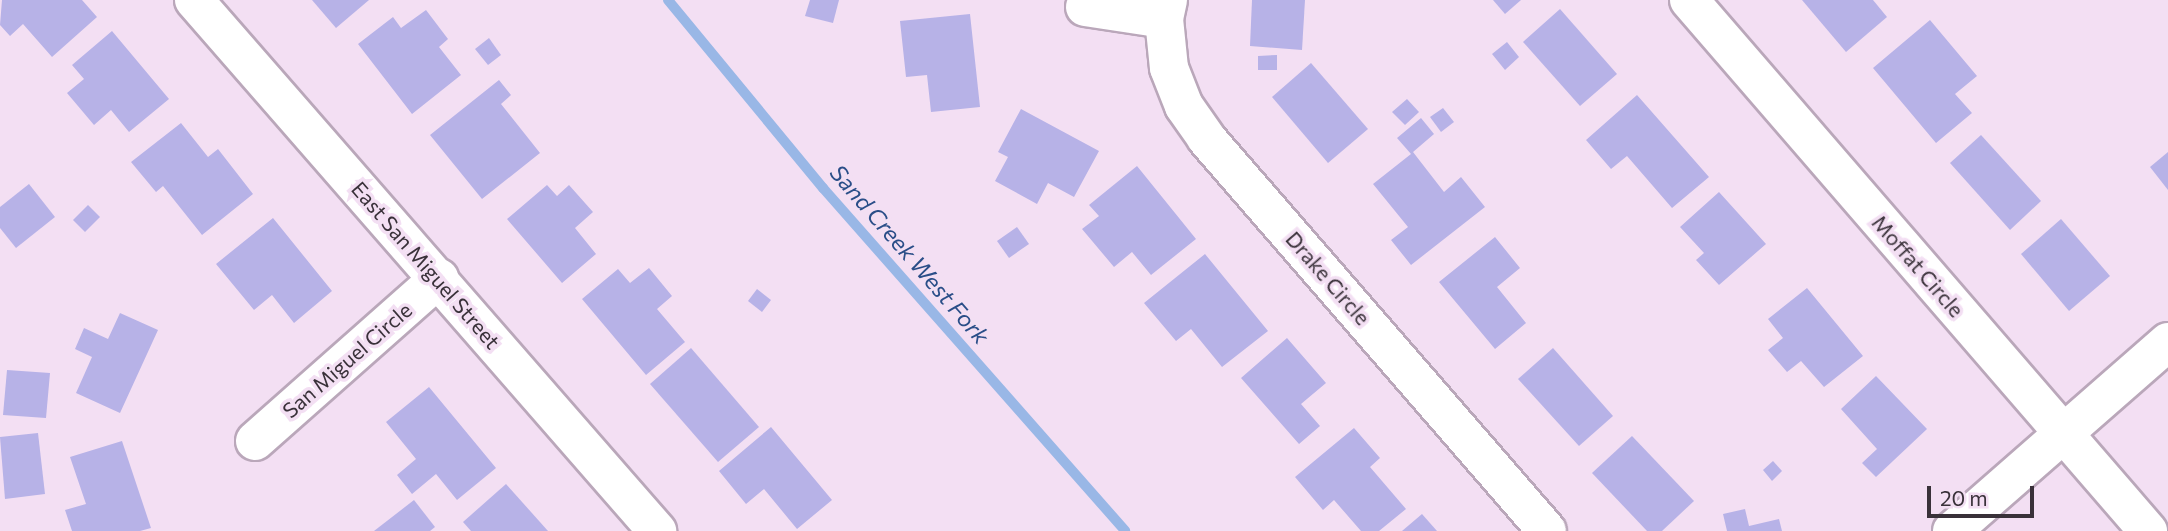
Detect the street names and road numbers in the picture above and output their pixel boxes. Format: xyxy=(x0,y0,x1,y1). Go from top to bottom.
street label: East San Miguel Street xyxy=(347,176,505,354)
street label: Moffat Circle xyxy=(1867,210,1969,322)
street label: Drake Circle xyxy=(1281,226,1375,330)
street label: San Miguel Circle xyxy=(277,297,417,423)

